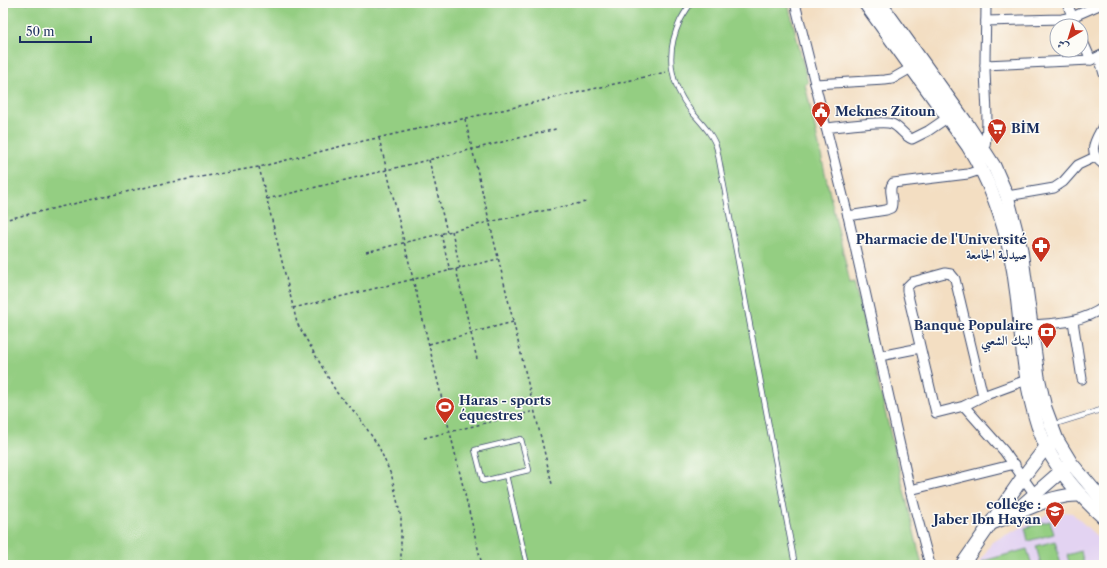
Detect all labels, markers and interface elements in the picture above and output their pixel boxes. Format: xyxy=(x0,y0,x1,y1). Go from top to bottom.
scale bar xyxy=(20,18,91,44)
north arrow xyxy=(1049,18,1089,58)
text: 50 m xyxy=(26,24,55,39)
text: ش xyxy=(1054,37,1071,55)
public building icon: Meknes Zitoun xyxy=(810,100,832,128)
place label: Meknes Zitoun xyxy=(835,103,936,119)
supermarket icon: BİM xyxy=(986,117,1008,145)
place label: BİM xyxy=(1011,120,1040,136)
place label: Pharmacie de l'Université صيدلية الجامعة xyxy=(856,231,1027,262)
pharmacy icon: Pharmacie de l'Université صيدلية الجامعة xyxy=(1030,235,1052,263)
place label: Banque Populaire البنك الشعبي xyxy=(914,317,1033,353)
bank icon: Banque Populaire البنك الشعبي xyxy=(1036,321,1058,349)
place label: Haras - sports équestres xyxy=(459,392,551,423)
sports icon: Haras - sports équestres xyxy=(434,396,456,424)
place label: collège : Jaber Ibn Hayan xyxy=(932,496,1041,527)
school or university icon: collège : Jaber Ibn Hayan xyxy=(1044,500,1066,528)

